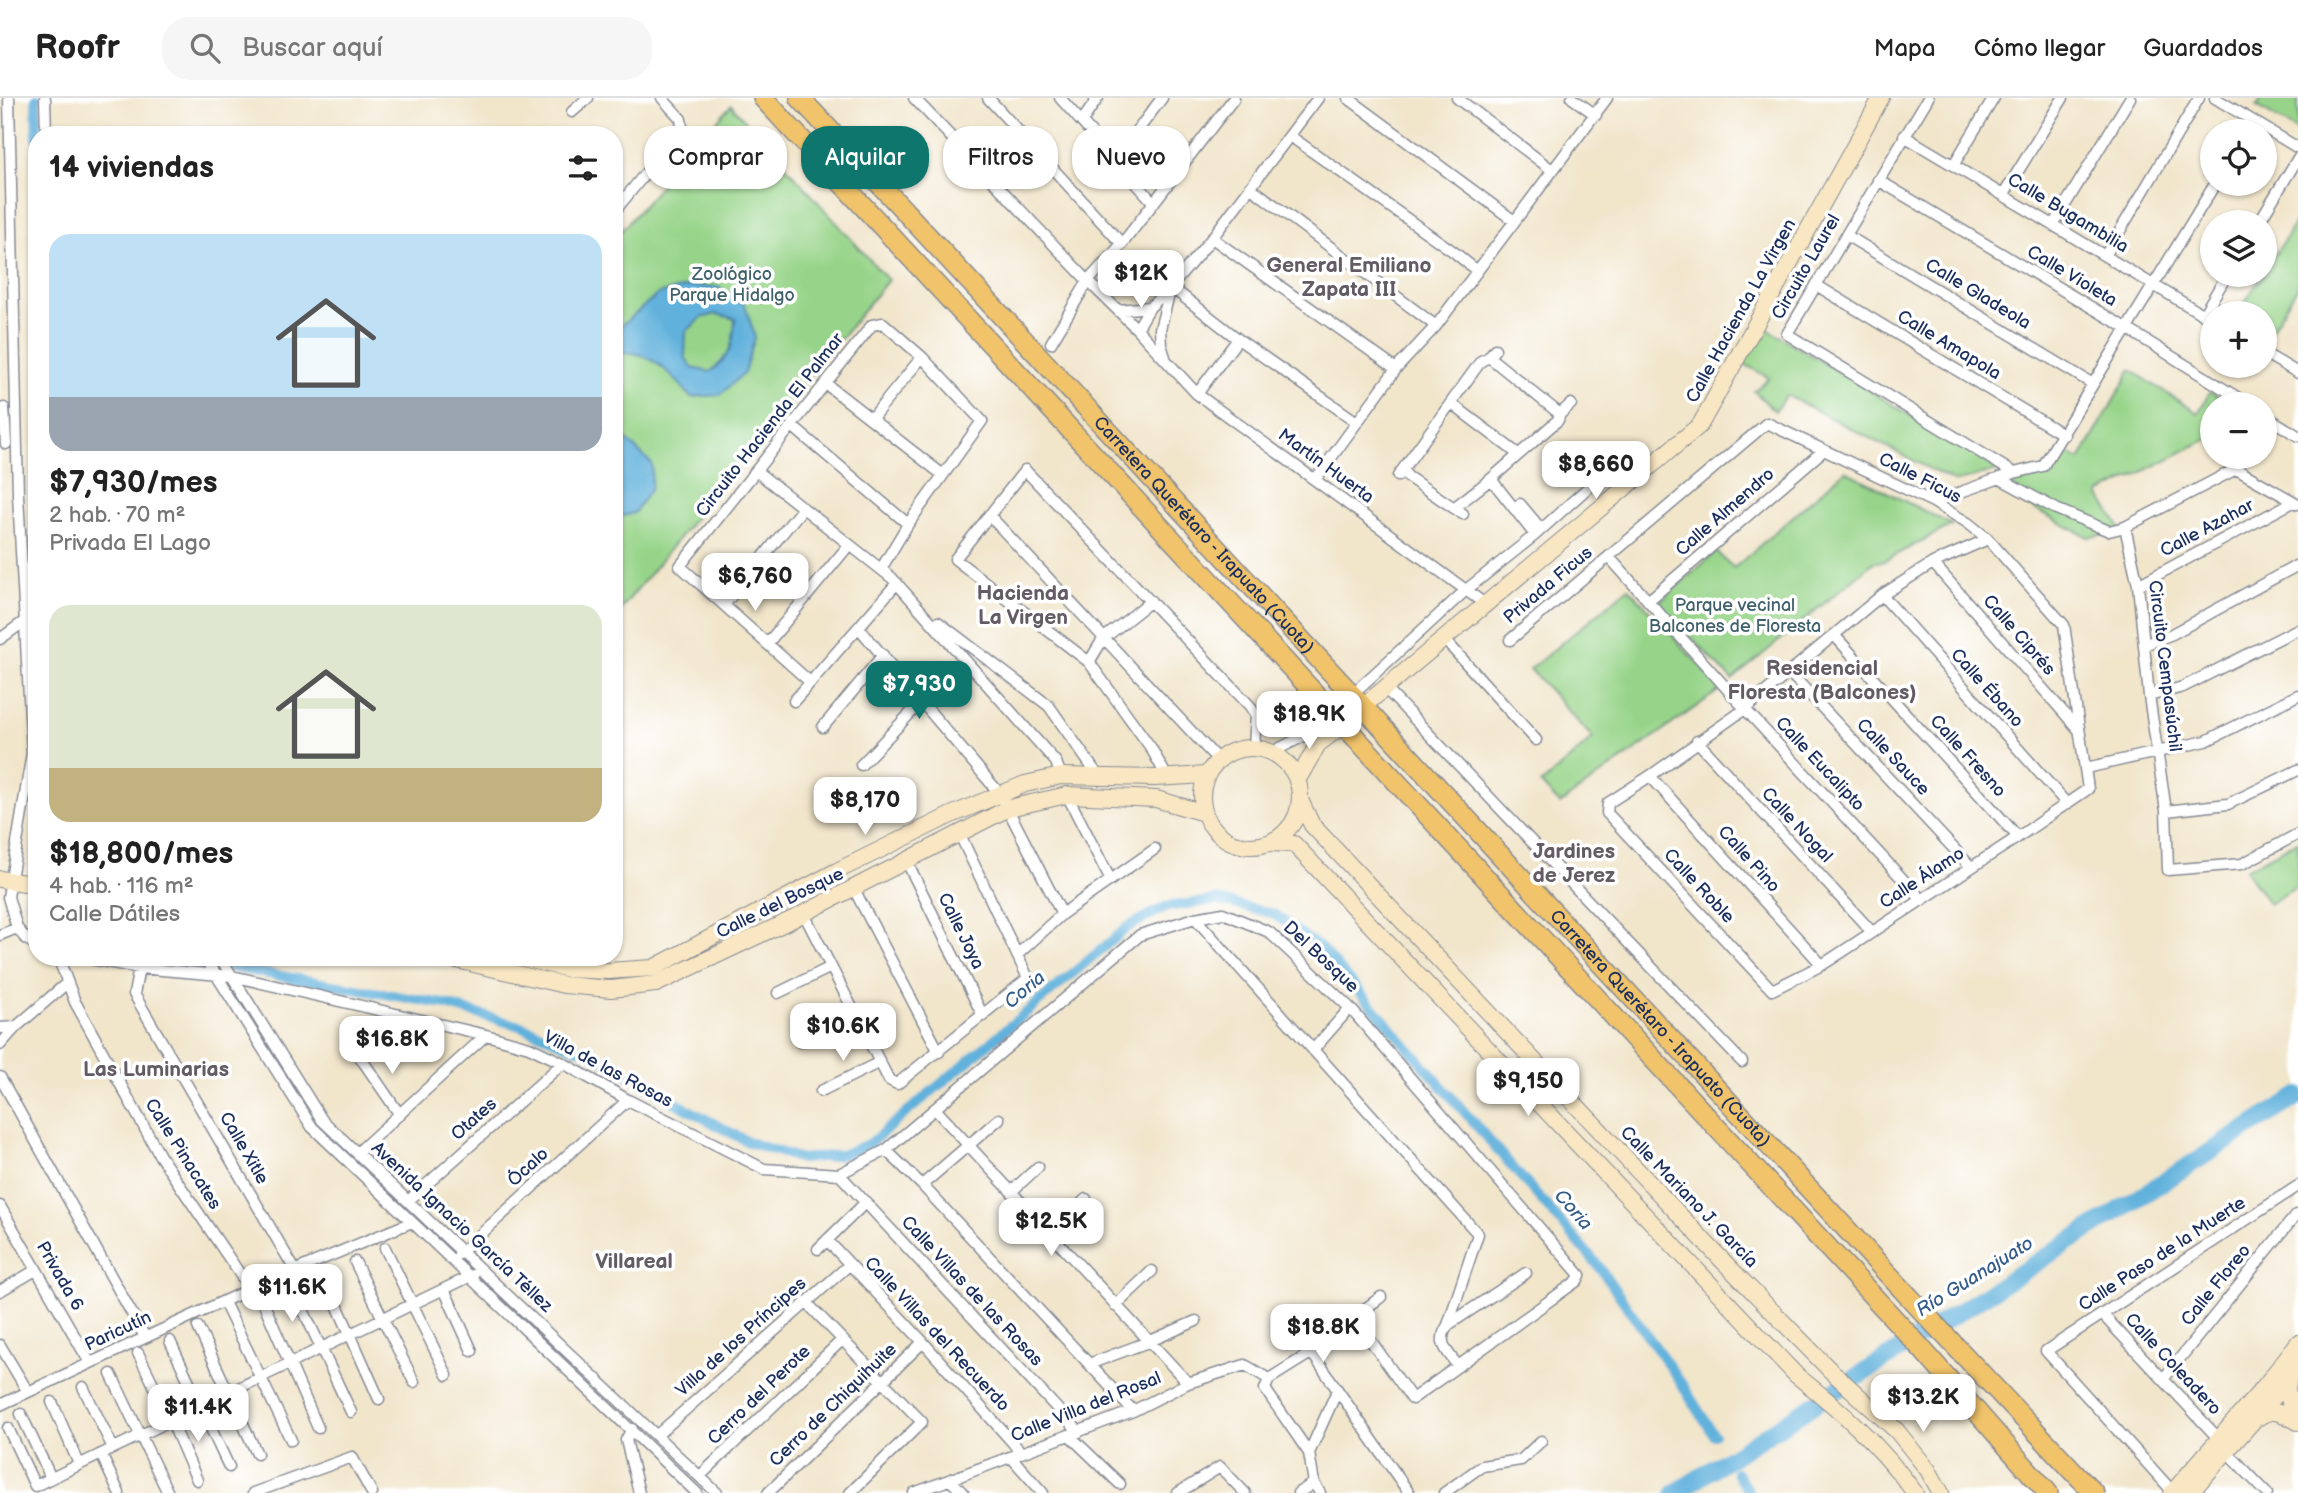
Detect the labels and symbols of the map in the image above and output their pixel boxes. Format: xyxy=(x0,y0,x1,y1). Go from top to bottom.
street label: Calle Bugambilia xyxy=(2004,169,2132,257)
street label: Circuito Laurel xyxy=(1767,211,1845,323)
street label: Calle Hacienda La Virgen xyxy=(1682,215,1800,407)
street label: Calle Violeta xyxy=(2023,241,2121,311)
pin: $12K xyxy=(1100,250,1182,310)
district label: General Emiliano Zapata III xyxy=(1266,253,1432,302)
street label: Calle Gladeola xyxy=(1921,254,2035,334)
park label: Zoológico Parque Hidalgo xyxy=(669,264,795,306)
street label: Calle Amapola xyxy=(1893,306,2005,384)
street label: Circuito Hacienda El Palmar xyxy=(692,329,849,521)
street label: Carretera Querétaro - Irapuato (Cuota) xyxy=(1089,412,1319,658)
street label: Martín Huerta xyxy=(1274,424,1378,508)
pin: $8,660 xyxy=(1539,442,1653,501)
street label: Calle Ficus xyxy=(1875,448,1965,508)
street label: Calle Almendro xyxy=(1671,463,1779,561)
street label: Calle Azahar xyxy=(2157,494,2258,561)
street label: Privada Ficus xyxy=(1500,542,1597,628)
pin: $6,760 xyxy=(698,554,812,613)
street label: Circuito Cempasúchil xyxy=(2144,579,2186,753)
district label: Hacienda La Virgen xyxy=(977,581,1069,630)
street label: Calle Ciprés xyxy=(1978,590,2060,680)
park label: Parque vecinal Balcones de Floresta xyxy=(1649,595,1821,637)
street label: Calle Ébano xyxy=(1946,643,2029,732)
district label: Residencial Floresta (Balcones) xyxy=(1727,656,1917,705)
pin: $7,930 xyxy=(862,662,976,721)
pin: $18.9K xyxy=(1252,692,1366,751)
street label: Calle Fresno xyxy=(1926,711,2010,801)
street label: Calle Eucalipto xyxy=(1771,713,1869,815)
street label: Calle Sauce xyxy=(1852,714,1934,800)
pin: $8,170 xyxy=(808,778,922,837)
street label: Calle Nogal xyxy=(1757,783,1837,867)
street label: Calle Pino xyxy=(1714,821,1784,897)
district label: Jardines de Jerez xyxy=(1533,839,1615,888)
street label: Calle Álamo xyxy=(1875,841,1968,913)
street label: Calle Roble xyxy=(1659,844,1739,928)
street label: Calle del Bosque xyxy=(713,863,847,943)
street label: Calle Joya xyxy=(934,889,988,973)
street label: Carretera Querétaro - Irapuato (Cuota) xyxy=(1546,905,1775,1151)
street label: Del Bosque xyxy=(1279,917,1363,997)
water label: Coria xyxy=(1000,966,1050,1014)
pin: $10.6K xyxy=(786,1004,900,1063)
pin: $16.8K xyxy=(335,1016,449,1076)
street label: Villa de las Rosas xyxy=(540,1026,676,1112)
district label: Las Luminarias xyxy=(83,1057,229,1082)
pin: $9,150 xyxy=(1471,1058,1585,1118)
street label: Otates xyxy=(447,1093,501,1145)
street label: Calle Pinacates xyxy=(141,1095,226,1213)
street label: Calle Xitle xyxy=(215,1108,273,1188)
street label: Calle Mariano J. García xyxy=(1616,1122,1762,1272)
street label: Avenida Ignacio García Téllez xyxy=(367,1138,557,1317)
street label: Ócalo xyxy=(502,1142,553,1191)
water label: Coria xyxy=(1549,1185,1597,1235)
street label: Calle Paso de la Muerte xyxy=(2075,1192,2250,1316)
pin: $12.5K xyxy=(994,1198,1108,1258)
street label: Calle Villas de las Rosas xyxy=(897,1212,1047,1371)
water label: Río Guanajuato xyxy=(1912,1232,2038,1322)
street label: Privada 6 xyxy=(32,1238,88,1314)
street label: Calle Floreo xyxy=(2177,1240,2255,1330)
district label: Villareal xyxy=(595,1249,673,1274)
street label: Calle Villas del Recuerdo xyxy=(860,1252,1014,1416)
pin: $11.6K xyxy=(235,1264,349,1324)
street label: Villa de los Príncipes xyxy=(672,1273,811,1401)
pin: $18.8K xyxy=(1266,1304,1380,1364)
street label: Paricutín xyxy=(81,1306,155,1356)
street label: Calle Coleadero xyxy=(2120,1309,2226,1419)
street label: Cerro de Chiquihuite xyxy=(765,1339,901,1471)
street label: Cerro del Perote xyxy=(703,1341,815,1449)
street label: Calle Villa del Rosal xyxy=(1008,1367,1164,1447)
pin: $13.2K xyxy=(1866,1374,1980,1434)
pin: $11.4K xyxy=(141,1384,255,1444)

